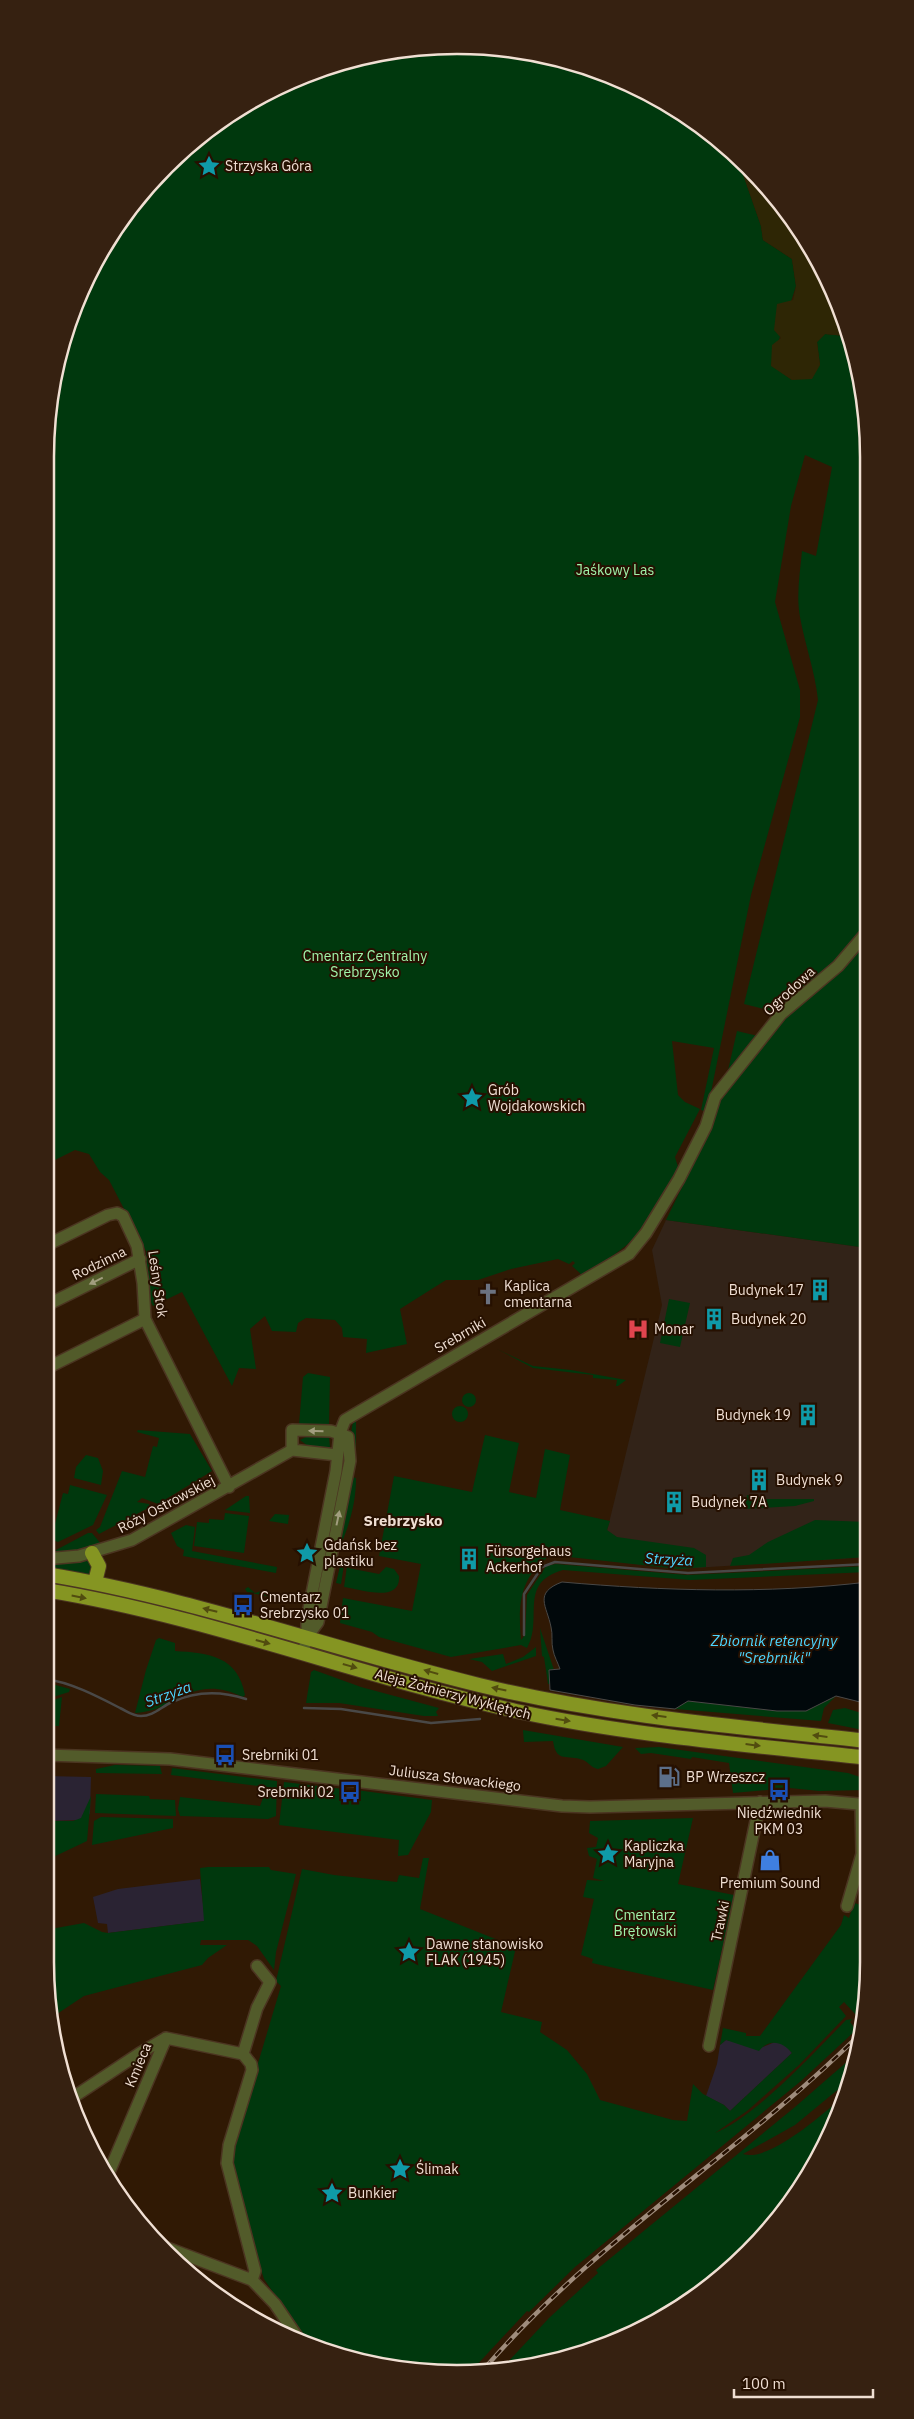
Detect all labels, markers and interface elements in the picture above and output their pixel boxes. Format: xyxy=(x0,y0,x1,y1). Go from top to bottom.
place icon: Strzyska Góra xyxy=(196,153,222,179)
place label: Strzyska Góra xyxy=(225,157,312,175)
park label: Jaśkowy Las xyxy=(576,561,655,579)
park label: Cmentarz Centralny Srebrzysko xyxy=(303,947,427,981)
street label: Ogrodowa xyxy=(759,962,819,1019)
place label: Grób Wojdakowskich xyxy=(488,1081,586,1115)
place icon: Grób Wojdakowskich xyxy=(459,1085,485,1111)
street label: Rodzinna xyxy=(69,1242,130,1284)
street label: Leśny Stok xyxy=(144,1249,172,1319)
one-way arrow xyxy=(89,1277,103,1285)
place label: Kaplica cmentarna xyxy=(504,1277,572,1311)
building icon: Budynek 17 xyxy=(807,1277,833,1303)
church icon: Kaplica cmentarna xyxy=(475,1281,501,1307)
place label: Budynek 17 xyxy=(729,1281,804,1299)
building icon: Budynek 20 xyxy=(701,1306,727,1332)
place label: Budynek 20 xyxy=(731,1310,806,1328)
street label: Srebrniki xyxy=(431,1313,489,1357)
hospital icon: Monar xyxy=(625,1316,651,1342)
place label: Monar xyxy=(654,1320,694,1338)
building icon: Budynek 19 xyxy=(795,1402,821,1428)
place label: Budynek 19 xyxy=(716,1406,791,1424)
one-way arrow xyxy=(308,1426,324,1434)
building icon: Budynek 9 xyxy=(746,1467,772,1493)
street label: Róży Ostrowskiej xyxy=(114,1471,218,1537)
place label: Budynek 9 xyxy=(776,1471,843,1489)
building icon: Budynek 7A xyxy=(661,1489,687,1515)
place label: Budynek 7A xyxy=(691,1493,767,1511)
one-way arrow xyxy=(335,1510,343,1526)
district label: Srebrzysko xyxy=(364,1511,442,1530)
place label: Gdańsk bez plastiku xyxy=(324,1536,398,1570)
place icon: Gdańsk bez plastiku xyxy=(294,1540,320,1566)
place label: Fürsorgehaus Ackerhof xyxy=(486,1542,571,1576)
building icon: Fürsorgehaus Ackerhof xyxy=(456,1546,482,1572)
water label: Strzyża xyxy=(644,1548,694,1570)
place label: Cmentarz Srebrzysko 01 xyxy=(260,1588,349,1622)
bus stop icon: Cmentarz Srebrzysko 01 xyxy=(230,1592,256,1618)
one-way arrow xyxy=(72,1593,88,1601)
one-way arrow xyxy=(203,1605,218,1613)
water label: Zbiornik retencyjny "Srebrniki" xyxy=(710,1631,838,1667)
one-way arrow xyxy=(255,1638,270,1646)
one-way arrow xyxy=(343,1663,358,1671)
street label: Aleja Żołnierzy Wyklętych xyxy=(373,1665,533,1723)
one-way arrow xyxy=(424,1667,439,1675)
water label: Strzyża xyxy=(142,1677,194,1711)
one-way arrow xyxy=(491,1685,506,1693)
one-way arrow xyxy=(650,1712,666,1720)
one-way arrow xyxy=(556,1716,572,1724)
one-way arrow xyxy=(812,1732,828,1740)
one-way arrow xyxy=(745,1741,761,1749)
bus stop icon: Srebrniki 01 xyxy=(212,1742,238,1768)
place label: Srebrniki 01 xyxy=(242,1746,319,1764)
street label: Juliusza Słowackiego xyxy=(388,1761,522,1795)
fuel station icon: BP Wrzeszcz xyxy=(656,1764,682,1790)
place label: BP Wrzeszcz xyxy=(686,1768,766,1786)
bus stop icon: Niedźwiednik PKM 03 xyxy=(766,1777,792,1803)
bus stop icon: Srebrniki 02 xyxy=(337,1779,363,1805)
place label: Srebrniki 02 xyxy=(257,1783,334,1801)
place label: Niedźwiednik PKM 03 xyxy=(737,1804,822,1838)
place label: Kapliczka Maryjna xyxy=(624,1837,684,1871)
place icon: Kapliczka Maryjna xyxy=(595,1841,621,1867)
shop icon: Premium Sound xyxy=(757,1847,783,1873)
place label: Premium Sound xyxy=(720,1874,820,1892)
street label: Trawki xyxy=(707,1899,733,1943)
park label: Cmentarz Brętowski xyxy=(614,1906,676,1940)
place label: Dawne stanowisko FLAK (1945) xyxy=(426,1935,544,1969)
place icon: Dawne stanowisko FLAK (1945) xyxy=(396,1939,422,1965)
street label: Kmieca xyxy=(121,2040,156,2090)
place icon: Ślimak xyxy=(387,2156,413,2182)
place label: Ślimak xyxy=(416,2159,459,2178)
place icon: Bunkier xyxy=(319,2180,345,2206)
place label: Bunkier xyxy=(348,2184,397,2202)
scale bar xyxy=(734,2366,873,2398)
text: 100 m xyxy=(742,2374,786,2393)

